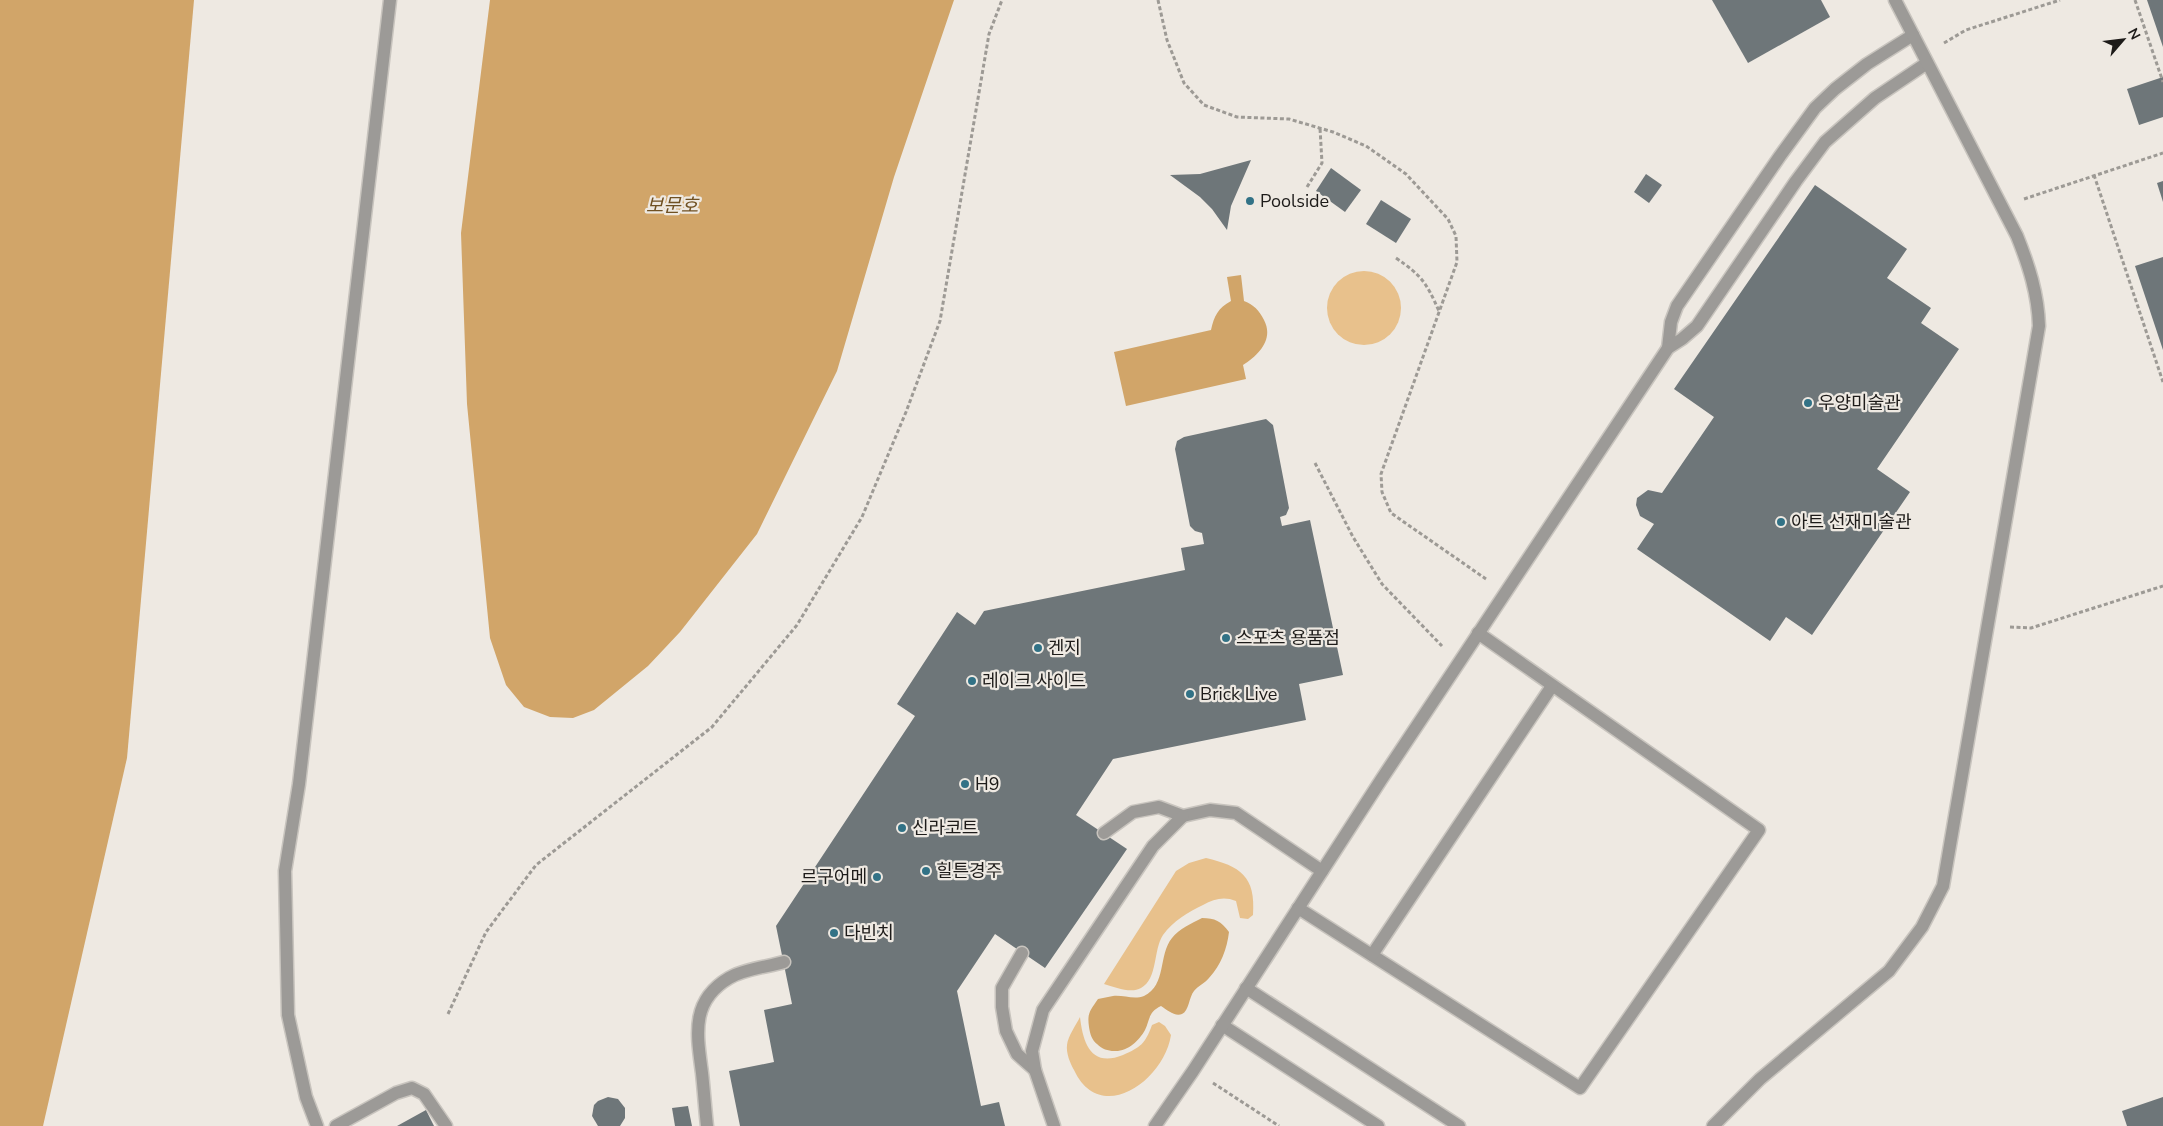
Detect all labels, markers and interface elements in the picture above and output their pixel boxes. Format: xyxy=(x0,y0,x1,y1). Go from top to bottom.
north arrow xyxy=(2098,15,2148,65)
text: N xyxy=(2123,25,2145,43)
place label: Poolside xyxy=(1260,189,1329,213)
water label: 보문호 xyxy=(646,193,700,219)
marker: Poolside xyxy=(1244,195,1256,207)
place label: 우양미술관 xyxy=(1818,391,1901,415)
marker: 우양미술관 xyxy=(1802,397,1814,409)
place label: 아트 선재미술관 xyxy=(1791,510,1912,534)
marker: 아트 선재미술관 xyxy=(1775,516,1787,528)
place label: 스포츠 용품점 xyxy=(1236,626,1340,650)
marker: 스포츠 용품점 xyxy=(1220,632,1232,644)
place label: 겐지 xyxy=(1048,636,1081,660)
marker: 겐지 xyxy=(1032,642,1044,654)
place label: 레이크 사이드 xyxy=(982,669,1086,693)
marker: 레이크 사이드 xyxy=(966,675,978,687)
place label: Brick Live xyxy=(1200,682,1277,706)
marker: Brick Live xyxy=(1184,688,1196,700)
place label: H9 xyxy=(975,772,1000,796)
marker: H9 xyxy=(959,778,971,790)
place label: 신라코트 xyxy=(912,816,978,840)
marker: 신라코트 xyxy=(896,822,908,834)
place label: 힐튼경주 xyxy=(936,859,1002,883)
place label: 르구어메 xyxy=(801,865,867,889)
marker: 힐튼경주 xyxy=(920,865,932,877)
marker: 르구어메 xyxy=(871,871,883,883)
place label: 다빈치 xyxy=(844,921,894,945)
marker: 다빈치 xyxy=(828,927,840,939)

